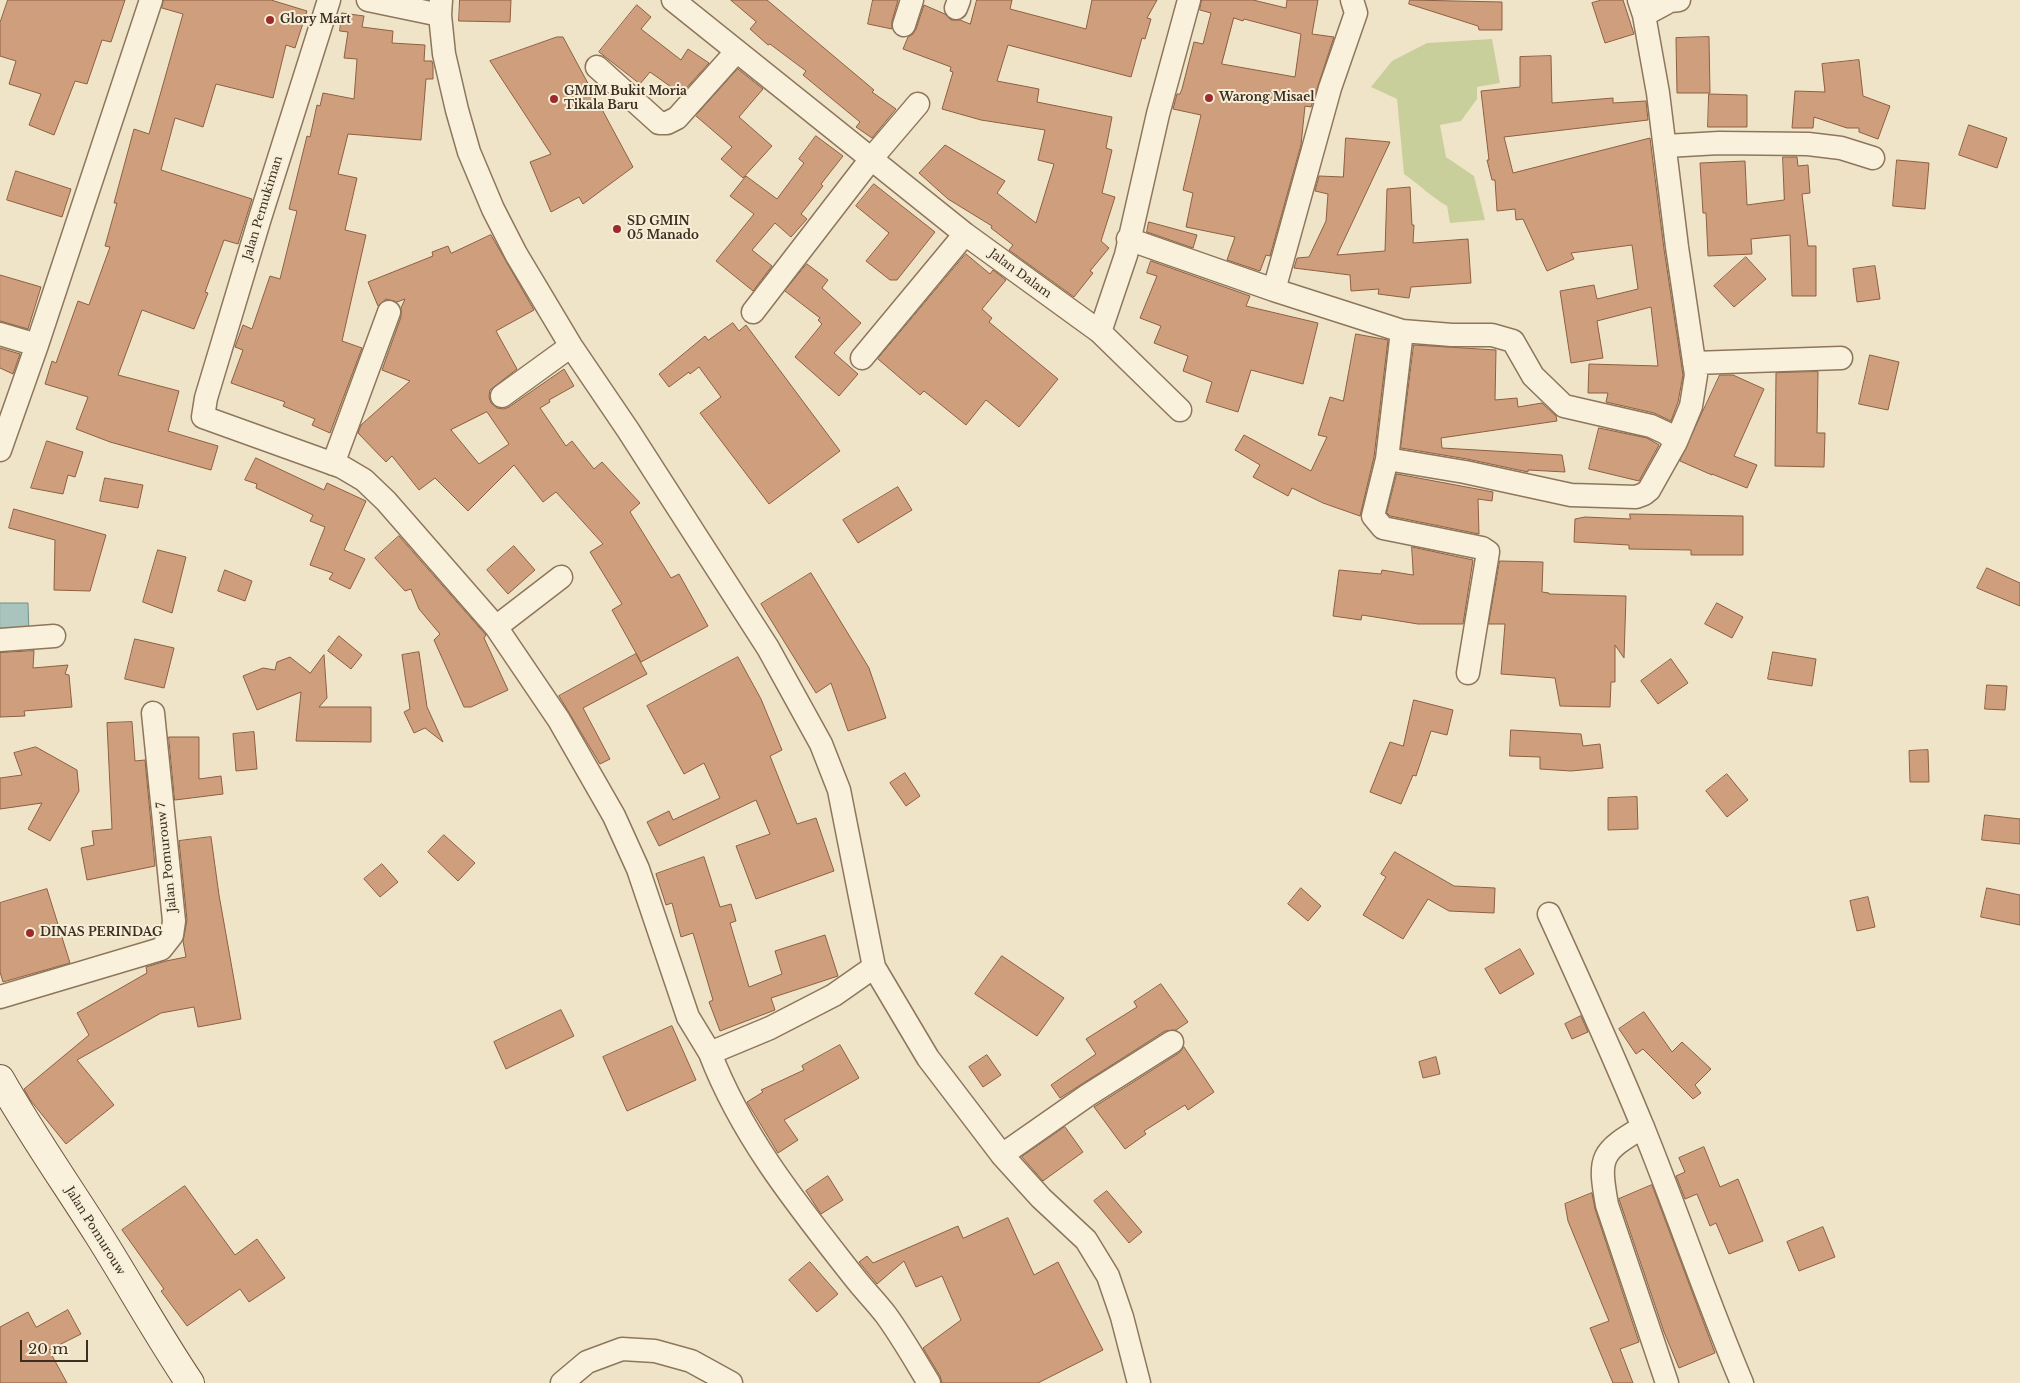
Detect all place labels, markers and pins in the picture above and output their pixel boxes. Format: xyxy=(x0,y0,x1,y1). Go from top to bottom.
place label: Glory Mart xyxy=(280,13,351,27)
marker: Glory Mart xyxy=(264,14,276,26)
place label: GMIM Bukit Moria Tikala Baru xyxy=(564,85,687,113)
place label: Warong Misael xyxy=(1219,91,1314,105)
marker: Warong Misael xyxy=(1203,92,1215,104)
marker: GMIM Bukit Moria Tikala Baru xyxy=(548,93,560,105)
place label: SD GMIN 05 Manado xyxy=(627,215,699,243)
marker: SD GMIN 05 Manado xyxy=(611,223,623,235)
place label: DINAS PERINDAG xyxy=(40,926,163,940)
marker: DINAS PERINDAG xyxy=(24,927,36,939)

